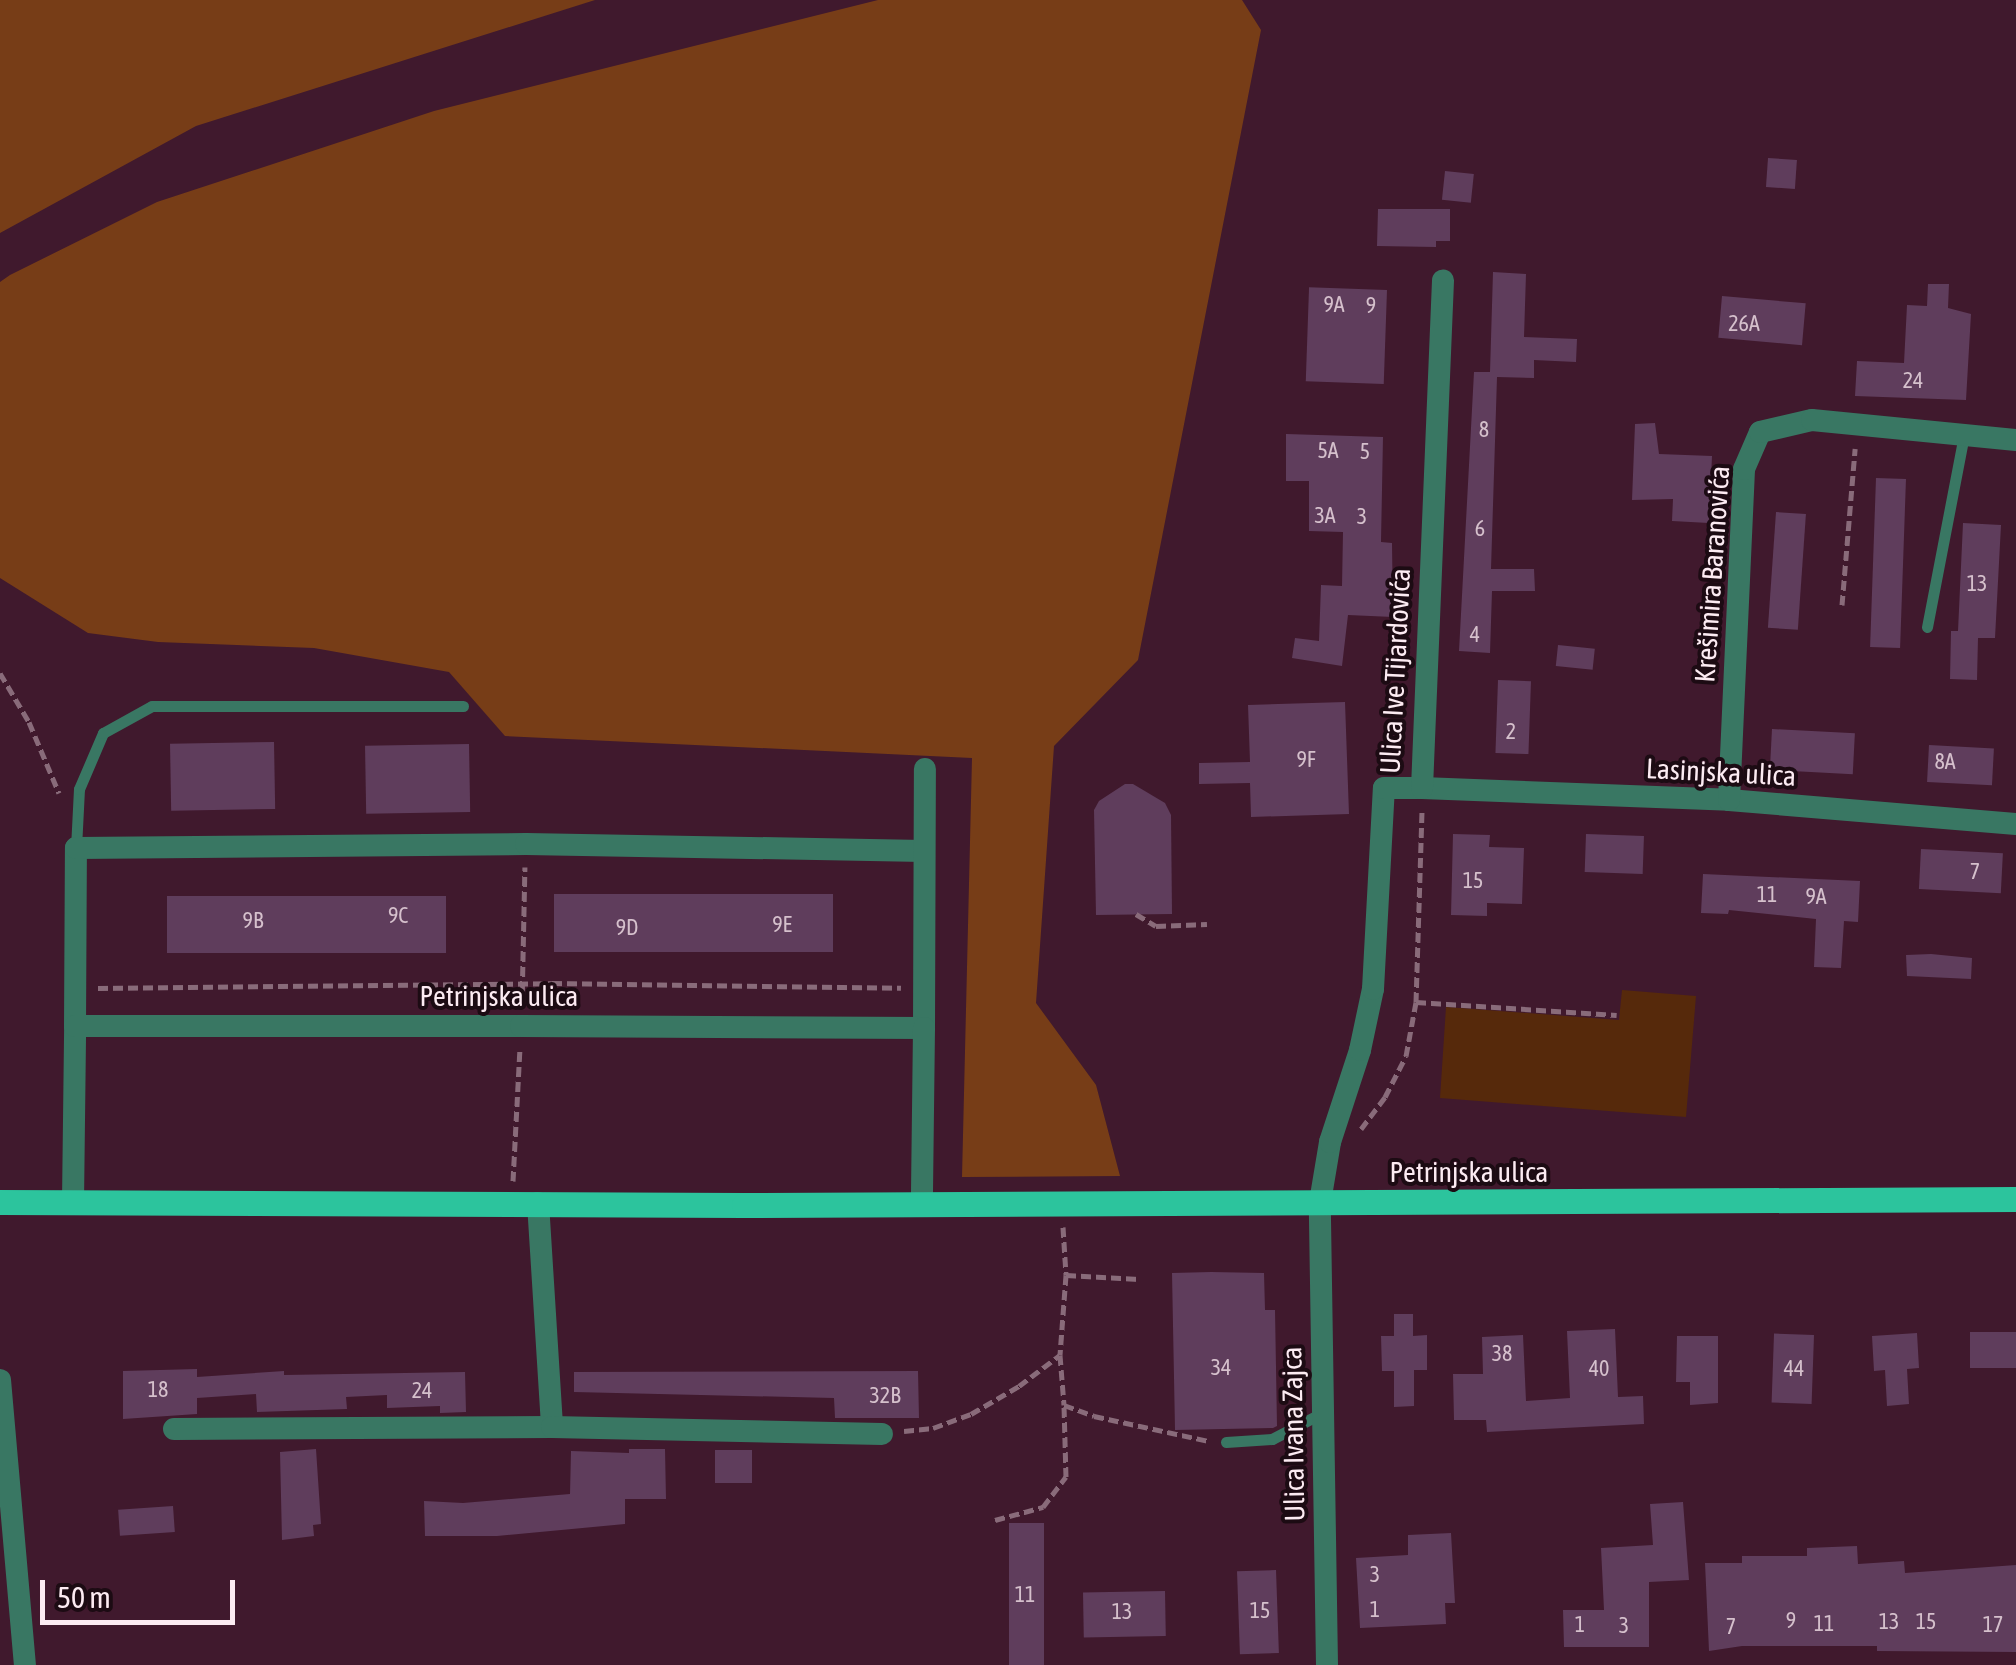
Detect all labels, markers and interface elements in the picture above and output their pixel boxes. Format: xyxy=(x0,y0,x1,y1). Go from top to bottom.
house number: 9A xyxy=(1323,292,1345,318)
house number: 9 xyxy=(1366,293,1376,319)
house number: 26A xyxy=(1728,311,1760,337)
house number: 24 xyxy=(1903,368,1923,394)
house number: 8 xyxy=(1479,417,1489,443)
house number: 5A xyxy=(1317,438,1339,464)
house number: 5 xyxy=(1360,439,1370,465)
street label: Krešimira Baranovića xyxy=(1688,465,1736,683)
house number: 3A xyxy=(1314,503,1336,529)
house number: 3 xyxy=(1357,504,1367,530)
house number: 6 xyxy=(1475,516,1485,542)
street label: Ulica Ive Tijardovića xyxy=(1373,567,1417,775)
house number: 13 xyxy=(1967,571,1987,597)
house number: 4 xyxy=(1470,622,1480,648)
house number: 2 xyxy=(1506,719,1516,745)
house number: 9F xyxy=(1296,747,1316,773)
house number: 8A xyxy=(1934,749,1956,775)
street label: Lasinjska ulica xyxy=(1645,751,1797,793)
house number: 7 xyxy=(1970,859,1980,885)
house number: 15 xyxy=(1463,868,1483,894)
house number: 11 xyxy=(1757,882,1777,908)
house number: 9A xyxy=(1805,884,1827,910)
house number: 9C xyxy=(388,903,408,929)
house number: 9B xyxy=(243,908,263,934)
house number: 9E xyxy=(772,912,792,938)
house number: 9D xyxy=(616,915,638,941)
street label: Petrinjska ulica xyxy=(420,979,578,1013)
street label: Petrinjska ulica xyxy=(1390,1155,1548,1189)
house number: 38 xyxy=(1492,1341,1512,1367)
street label: Ulica Ivana Zajca xyxy=(1275,1346,1311,1522)
house number: 34 xyxy=(1211,1355,1231,1381)
house number: 40 xyxy=(1589,1356,1609,1382)
house number: 44 xyxy=(1784,1356,1804,1382)
house number: 18 xyxy=(148,1377,168,1403)
house number: 24 xyxy=(412,1378,432,1404)
house number: 32B xyxy=(869,1383,901,1409)
scale bar xyxy=(45,1560,240,1622)
house number: 3 xyxy=(1370,1562,1380,1588)
text: 50 m xyxy=(57,1580,111,1614)
house number: 11 xyxy=(1015,1582,1035,1608)
house number: 1 xyxy=(1370,1597,1380,1623)
house number: 15 xyxy=(1250,1598,1270,1624)
house number: 13 xyxy=(1112,1599,1132,1625)
house number: 9 xyxy=(1786,1608,1796,1634)
house number: 13 xyxy=(1879,1609,1899,1635)
house number: 15 xyxy=(1916,1609,1936,1635)
house number: 11 xyxy=(1814,1611,1834,1637)
house number: 1 xyxy=(1575,1612,1585,1638)
house number: 17 xyxy=(1983,1612,2003,1638)
house number: 3 xyxy=(1619,1613,1629,1639)
house number: 7 xyxy=(1726,1614,1736,1640)

